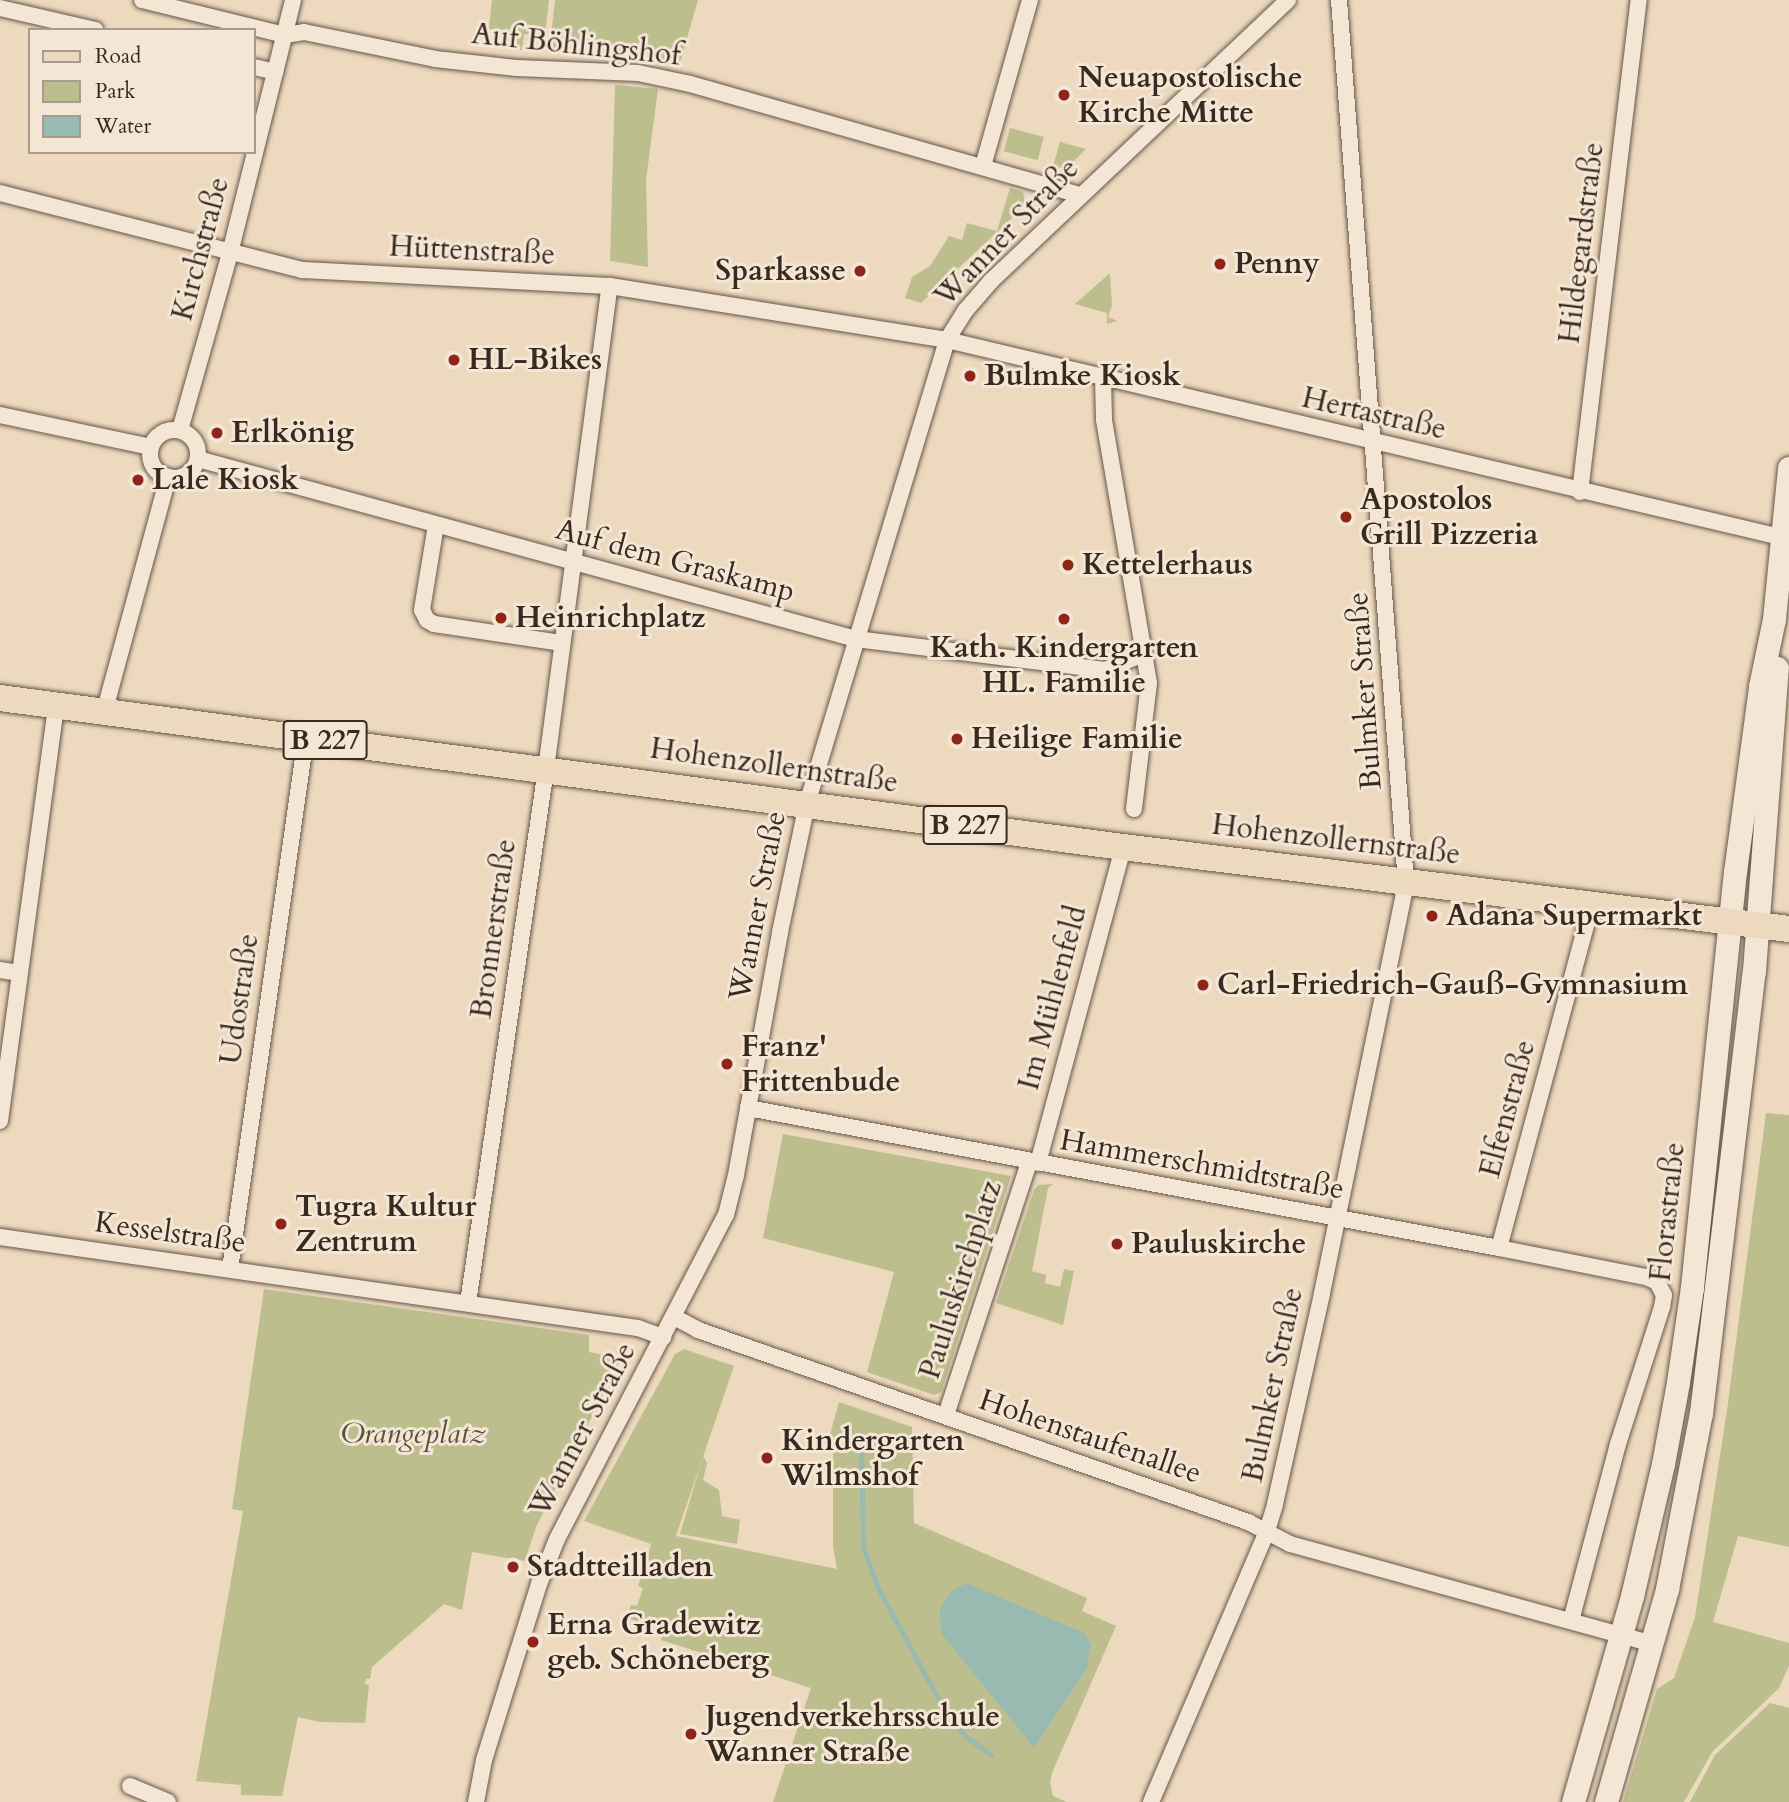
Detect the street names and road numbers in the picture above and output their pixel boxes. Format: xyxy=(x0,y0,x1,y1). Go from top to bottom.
street label: Auf Böhlingshof xyxy=(470,16,682,74)
street label: Hildegardstraße xyxy=(1552,140,1612,346)
street label: Wanner Straße xyxy=(927,151,1087,315)
street label: Kirchstraße xyxy=(165,173,237,325)
street label: Hüttenstraße xyxy=(388,229,556,273)
street label: Hertastraße xyxy=(1298,380,1450,448)
street label: Auf dem Graskamp xyxy=(552,512,798,610)
street label: Bulmker Straße xyxy=(1340,591,1390,791)
road number: B 227 xyxy=(281,716,369,764)
street label: Hohenzollernstraße xyxy=(648,731,900,801)
road number: B 227 xyxy=(921,800,1009,850)
street label: Hohenzollernstraße xyxy=(1210,807,1462,873)
street label: Wanner Straße xyxy=(722,808,794,1004)
street label: Bronnerstraße xyxy=(464,837,524,1021)
street label: Im Mühlenfeld xyxy=(1011,902,1095,1094)
street label: Udostraße xyxy=(213,931,267,1067)
street label: Elfenstraße xyxy=(1472,1036,1544,1182)
street label: Hammerschmidtstraße xyxy=(1057,1122,1347,1208)
street label: Florastraße xyxy=(1643,1141,1693,1283)
street label: Pauluskirchplatz xyxy=(912,1176,1010,1384)
street label: Kesselstraße xyxy=(92,1205,248,1261)
street label: Bulmker Straße xyxy=(1235,1284,1311,1486)
street label: Wanner Straße xyxy=(522,1336,644,1524)
street label: Hohenstaufenallee xyxy=(974,1382,1206,1492)

